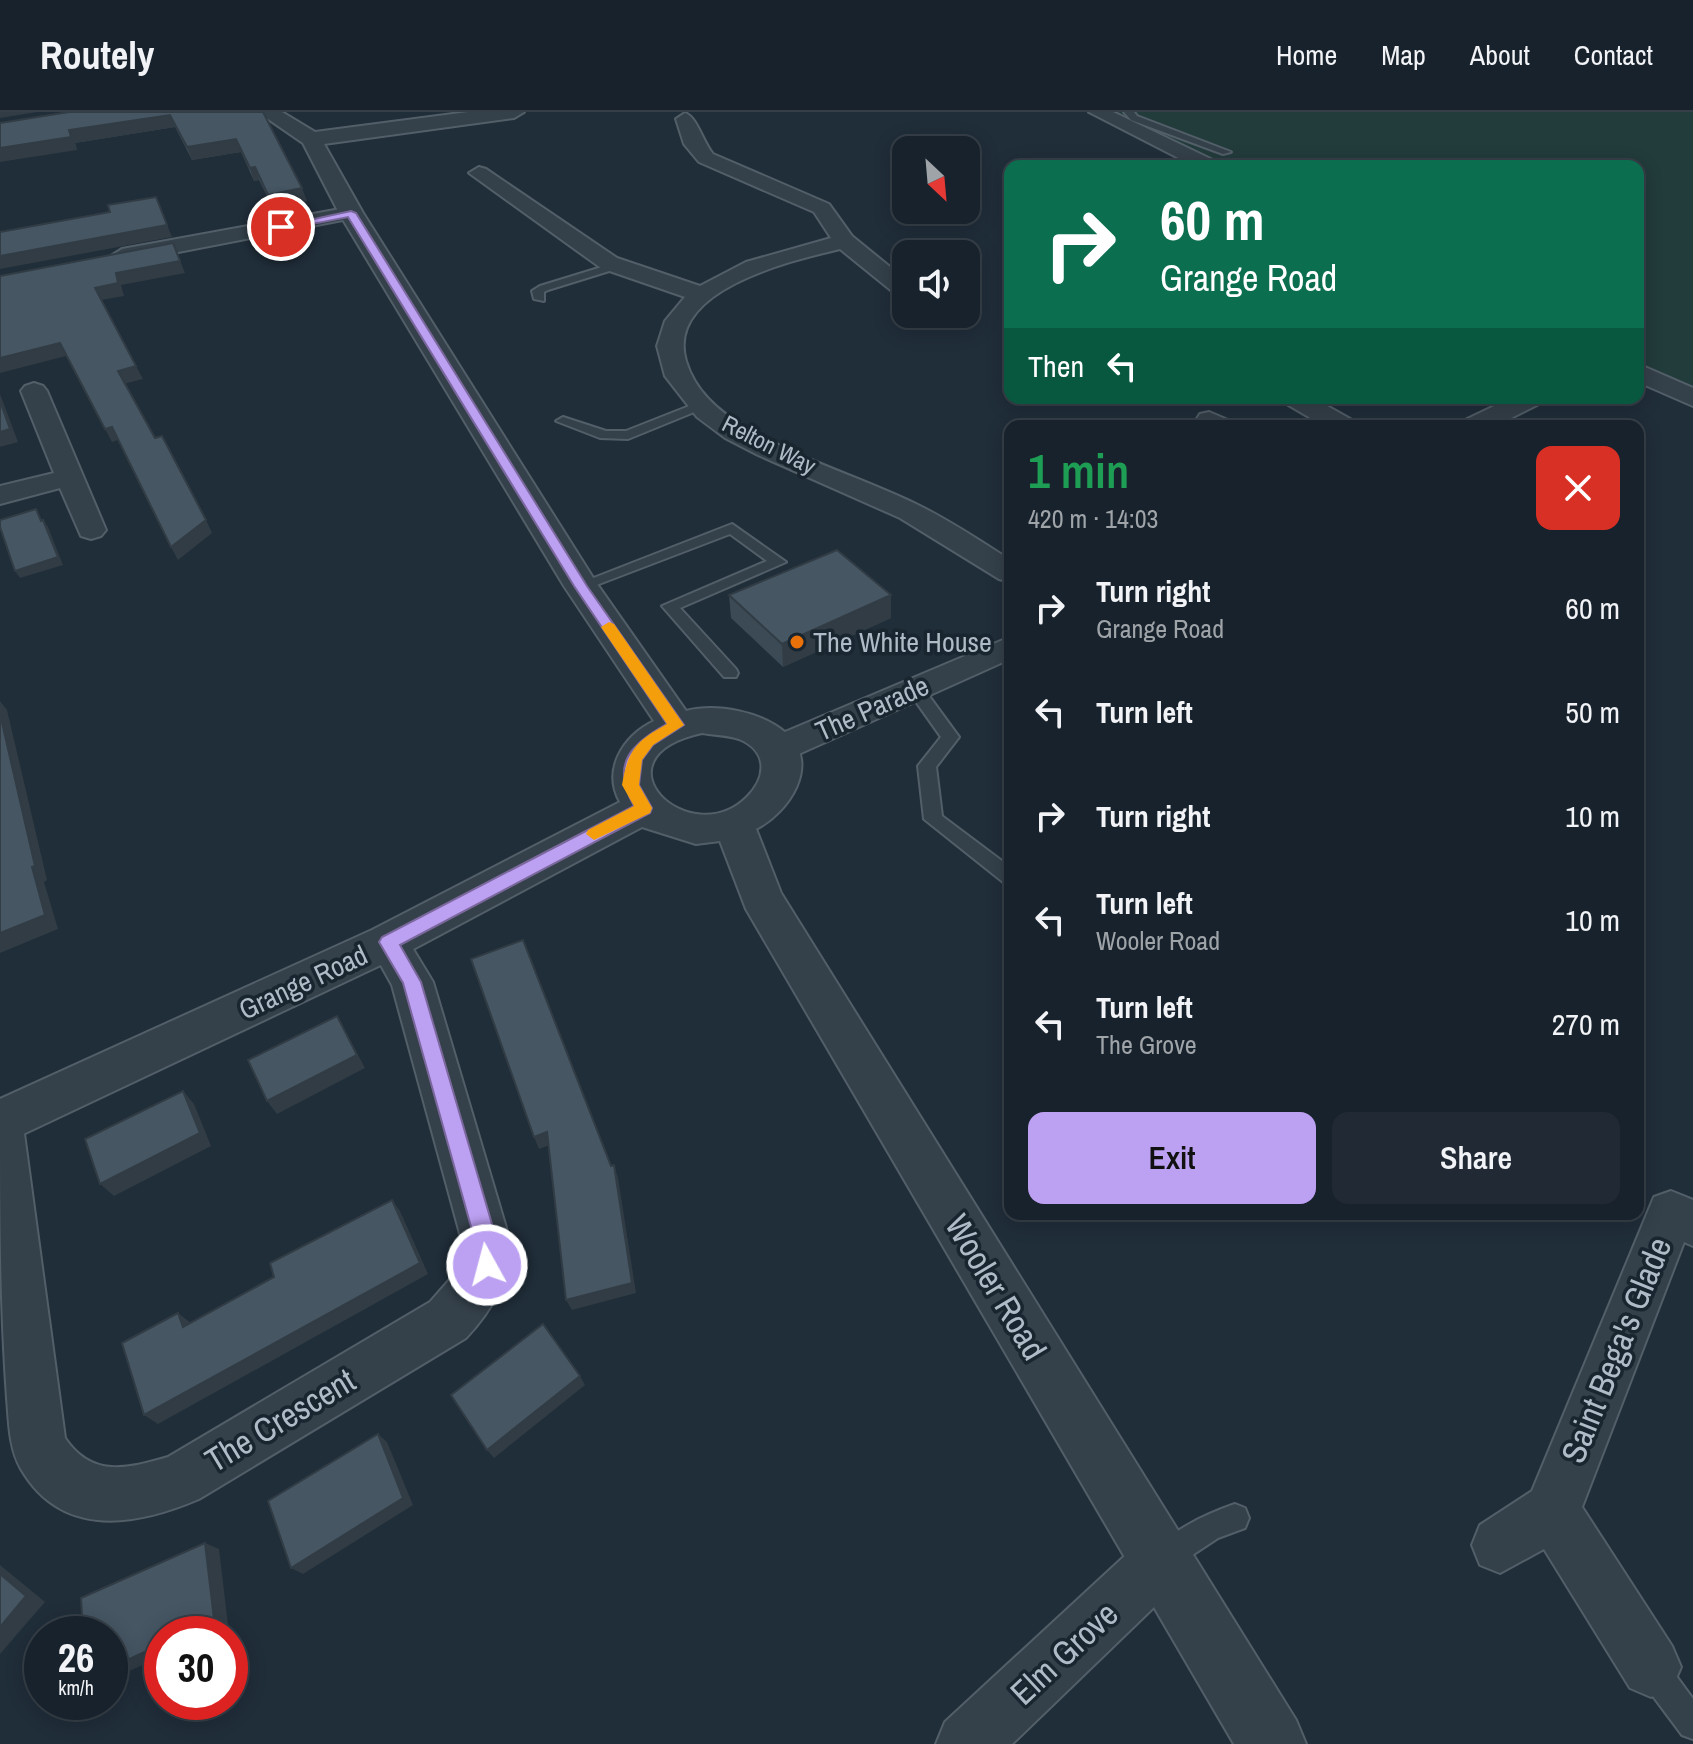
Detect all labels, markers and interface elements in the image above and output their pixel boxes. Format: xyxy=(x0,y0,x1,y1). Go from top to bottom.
text: Routely xyxy=(40,30,154,81)
text: Home xyxy=(1276,36,1337,74)
text: Map xyxy=(1381,36,1426,74)
text: About xyxy=(1470,36,1530,74)
text: Contact xyxy=(1574,36,1653,74)
north arrow xyxy=(892,136,980,224)
map controls xyxy=(892,136,980,328)
text: 60 m xyxy=(1160,182,1265,257)
icon: right xyxy=(1028,192,1132,296)
pin xyxy=(247,193,315,261)
icon: arrive xyxy=(259,205,303,249)
button: sound xyxy=(892,240,980,328)
text: Grange Road xyxy=(1160,254,1337,302)
icon: left xyxy=(1100,344,1144,388)
text: Then xyxy=(1028,346,1084,386)
street label: Relton Way xyxy=(717,407,822,481)
text: 1 min xyxy=(1028,438,1129,503)
button: close xyxy=(1536,446,1620,530)
text: 420 m · 14:03 xyxy=(1028,501,1158,536)
text: Turn right xyxy=(1096,571,1210,611)
icon: right xyxy=(1028,586,1072,630)
text: 60 m xyxy=(1565,588,1620,628)
text: Grange Road xyxy=(1096,611,1224,646)
place label: The White House xyxy=(813,623,992,661)
marker: The White House xyxy=(788,633,806,651)
street label: The Parade xyxy=(809,666,935,750)
icon: left xyxy=(1028,690,1072,734)
text: Turn left xyxy=(1096,692,1193,732)
text: 50 m xyxy=(1565,692,1620,732)
icon: right xyxy=(1028,794,1072,838)
text: Turn right xyxy=(1096,796,1210,836)
text: 10 m xyxy=(1565,796,1620,836)
text: Turn left xyxy=(1096,883,1193,923)
icon: left xyxy=(1028,898,1072,942)
text: 10 m xyxy=(1565,900,1620,940)
text: Wooler Road xyxy=(1096,923,1220,958)
street label: Grange Road xyxy=(232,936,374,1028)
text: Turn left xyxy=(1096,987,1193,1027)
icon: left xyxy=(1028,1002,1072,1046)
text: 270 m xyxy=(1552,1004,1620,1044)
text: The Grove xyxy=(1096,1027,1197,1062)
button: Exit xyxy=(1028,1112,1316,1204)
button: Share xyxy=(1332,1112,1620,1204)
street label: Wooler Road xyxy=(935,1206,1057,1368)
position arrow xyxy=(445,1223,529,1307)
street label: Saint Bega's Glade xyxy=(1550,1230,1682,1470)
street label: The Crescent xyxy=(196,1357,364,1483)
street label: Elm Grove xyxy=(1000,1591,1128,1715)
speed limit sign: 30 xyxy=(144,1616,248,1720)
text: 26 xyxy=(58,1631,94,1684)
text: km/h xyxy=(58,1674,94,1701)

